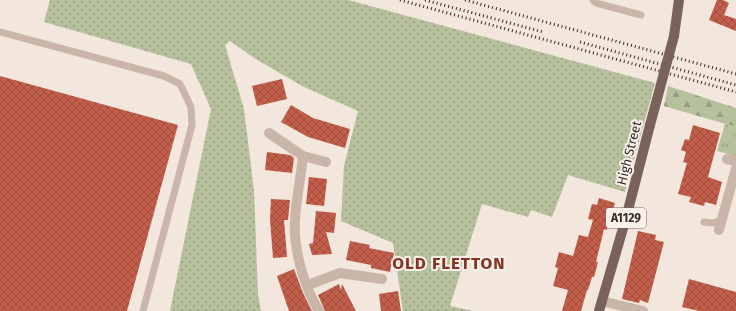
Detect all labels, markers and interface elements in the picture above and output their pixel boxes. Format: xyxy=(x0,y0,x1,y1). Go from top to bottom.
street label: High Street xyxy=(614,119,644,187)
road number: A1129 xyxy=(606,208,646,228)
district label: OLD FLETTON xyxy=(392,253,506,274)

